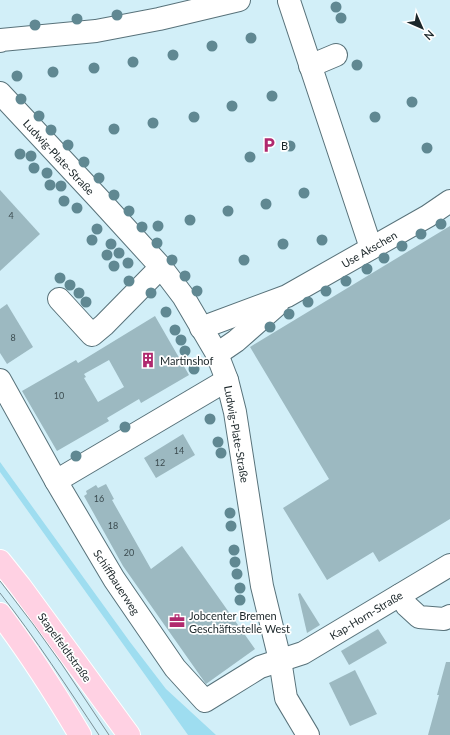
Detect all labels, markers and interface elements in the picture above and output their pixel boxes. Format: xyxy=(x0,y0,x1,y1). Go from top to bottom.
north arrow xyxy=(402,8,442,48)
text: N xyxy=(422,28,437,43)
street label: Ludwig-Plate-Straße xyxy=(21,117,97,198)
parking icon: B xyxy=(260,136,278,154)
place label: B xyxy=(281,139,288,152)
house number: 4 xyxy=(8,210,14,221)
street label: Use Akschen xyxy=(339,228,399,270)
house number: 8 xyxy=(10,332,16,343)
building icon: Martinshof xyxy=(139,351,157,369)
place label: Martinshof xyxy=(160,354,213,367)
street label: Ludwig-Plate-Straße xyxy=(222,384,252,484)
house number: 10 xyxy=(54,390,64,401)
house number: 14 xyxy=(174,445,184,456)
house number: 12 xyxy=(155,457,165,468)
house number: 16 xyxy=(94,493,104,504)
house number: 18 xyxy=(108,520,118,531)
street label: Schiffbauerweg xyxy=(91,547,143,617)
house number: 20 xyxy=(124,547,134,558)
street label: Kap-Horn-Straße xyxy=(327,588,405,642)
place label: Jobcenter Bremen Geschäftsstelle West xyxy=(189,609,290,635)
street label: Stapelfeldtstraße xyxy=(36,610,95,684)
office icon: Jobcenter Bremen Geschäftsstelle West xyxy=(168,612,186,630)

